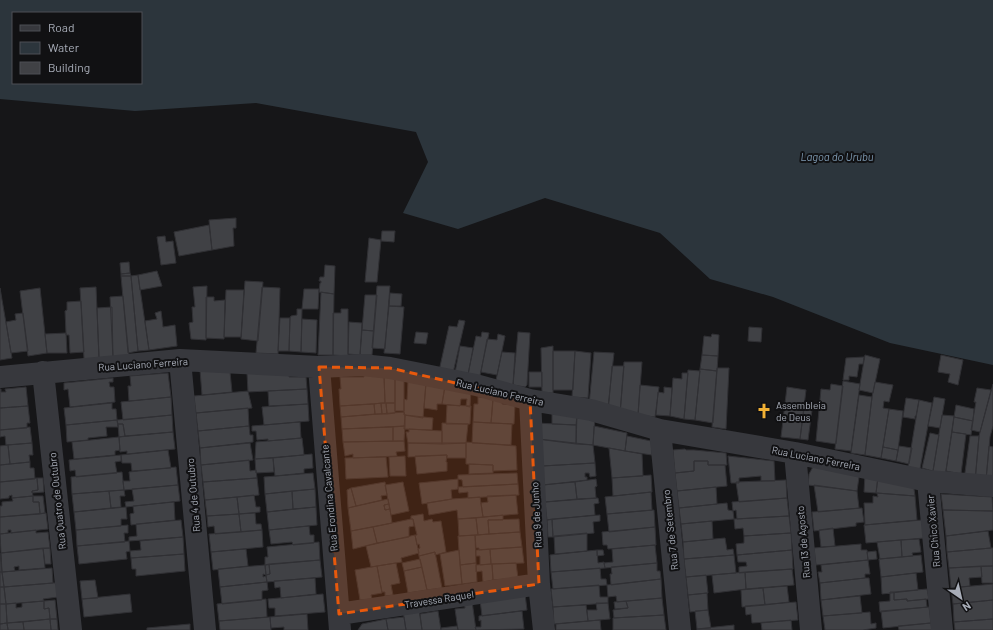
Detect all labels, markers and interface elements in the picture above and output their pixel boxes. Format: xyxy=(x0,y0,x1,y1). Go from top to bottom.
legend xyxy=(12,12,142,84)
text: Road xyxy=(48,20,75,34)
text: Water xyxy=(48,40,80,54)
text: Building xyxy=(48,60,90,74)
water label: Lagoa do Urubu xyxy=(800,150,874,163)
street label: Rua Luciano Ferreira xyxy=(98,355,188,373)
street label: Rua Luciano Ferreira xyxy=(455,376,545,408)
place label: Assembleia de Deus xyxy=(776,399,826,423)
church icon: Assembleia de Deus xyxy=(755,402,773,420)
street label: Rua Erondina Cavalcante xyxy=(318,444,340,552)
street label: Rua Luciano Ferreira xyxy=(771,444,861,472)
street label: Rua Quatro de Outubro xyxy=(46,452,68,550)
street label: Rua 4 de Outubro xyxy=(184,458,202,532)
street label: Rua 9 de Junho xyxy=(528,482,544,548)
street label: Rua 7 de Setembro xyxy=(660,489,680,571)
street label: Rua Chico Xavier xyxy=(924,494,942,568)
street label: Rua 13 de Agosto xyxy=(794,505,812,579)
north arrow xyxy=(941,578,981,618)
street label: Travessa Raquel xyxy=(404,588,474,610)
text: N xyxy=(960,599,974,614)

